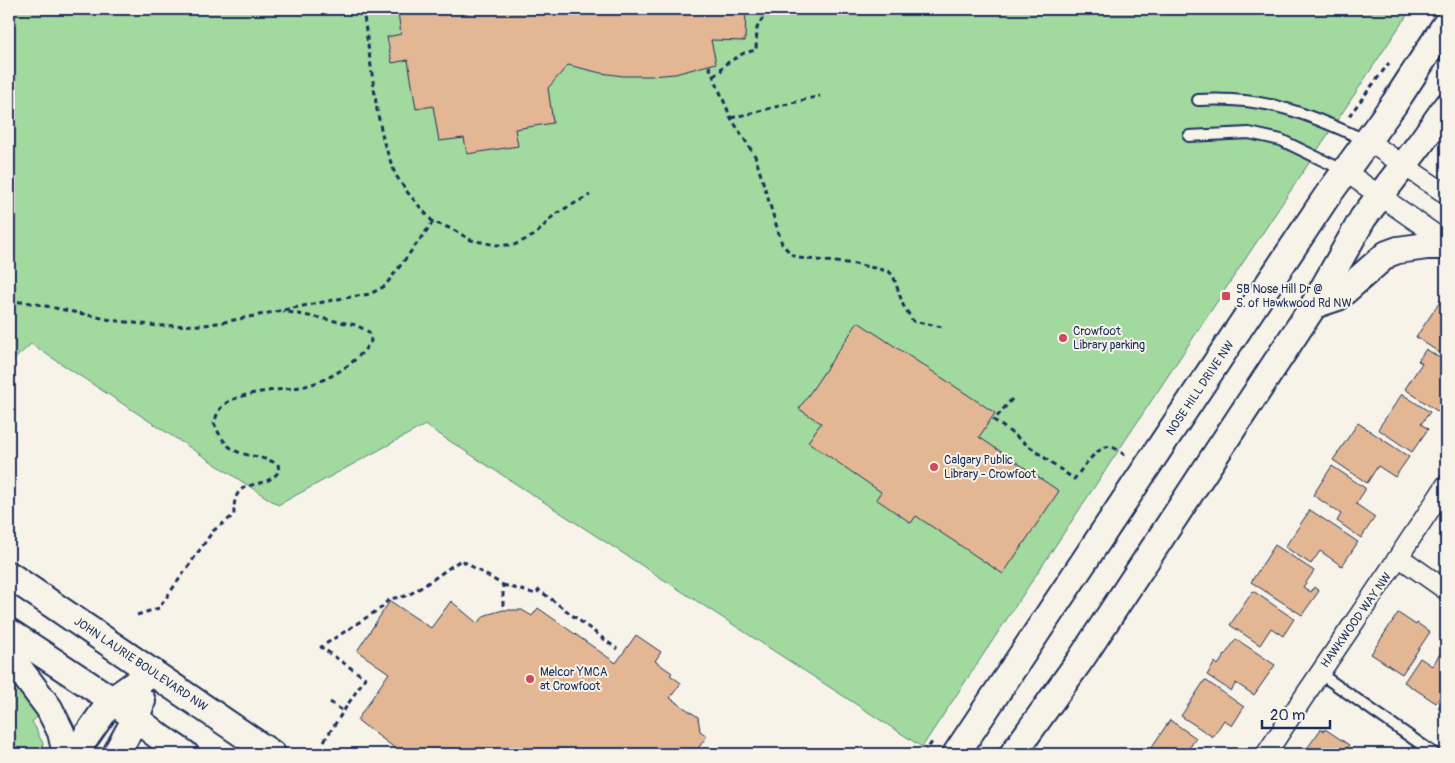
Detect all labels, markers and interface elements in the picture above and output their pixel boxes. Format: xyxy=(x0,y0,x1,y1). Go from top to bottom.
place label: SB Nose Hill Dr @ S. of Hawkwood Rd NW xyxy=(1236,282,1352,311)
marker: SB Nose Hill Dr @ S. of Hawkwood Rd NW xyxy=(1220,290,1232,302)
place label: Crowfoot Library parking xyxy=(1073,324,1145,353)
marker: Crowfoot Library parking xyxy=(1057,332,1069,344)
street label: NOSE HILL DRIVE NW xyxy=(1163,338,1238,438)
place label: Calgary Public Library - Crowfoot xyxy=(944,453,1036,482)
marker: Calgary Public Library - Crowfoot xyxy=(928,461,940,473)
street label: HAWKWOOD WAY NW xyxy=(1318,570,1395,671)
street label: JOHN LAURIE BOULEVARD NW xyxy=(71,614,210,715)
place label: Melcor YMCA at Crowfoot xyxy=(540,665,608,694)
marker: Melcor YMCA at Crowfoot xyxy=(524,673,536,685)
scale bar xyxy=(1262,698,1330,730)
text: 20 m xyxy=(1270,706,1305,725)

